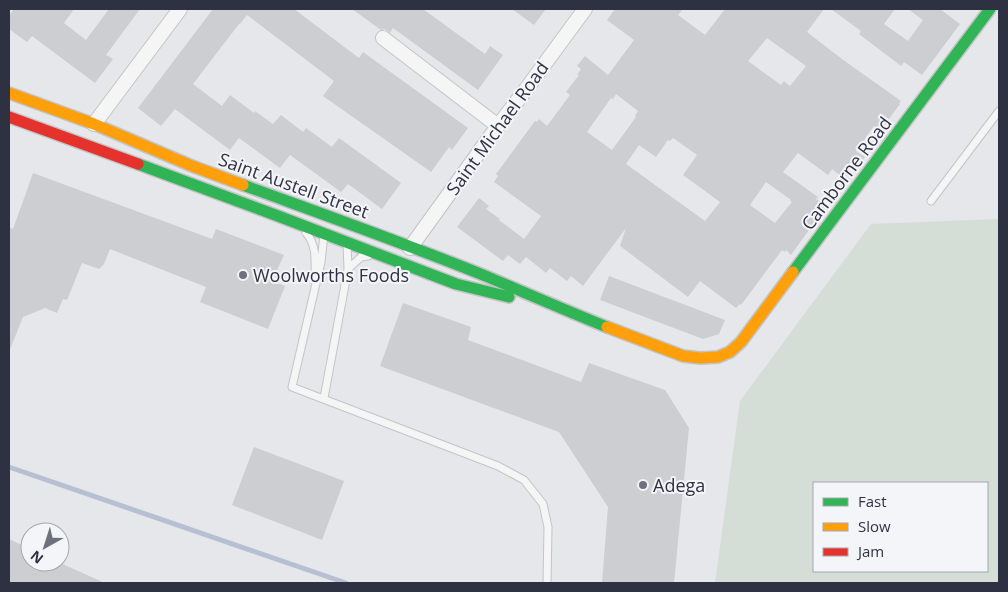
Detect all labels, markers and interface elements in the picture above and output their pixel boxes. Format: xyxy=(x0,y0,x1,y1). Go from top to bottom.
street label: Saint Michael Road xyxy=(440,57,554,199)
street label: Camborne Road xyxy=(795,111,897,235)
street label: Saint Austell Street xyxy=(216,147,372,223)
place label: Woolworths Foods xyxy=(253,263,409,287)
marker: Woolworths Foods xyxy=(237,269,249,281)
place label: Adega xyxy=(653,473,705,497)
marker: Adega xyxy=(637,479,649,491)
legend xyxy=(813,482,988,572)
text: Fast xyxy=(858,491,887,511)
text: Slow xyxy=(858,516,891,536)
north arrow xyxy=(20,522,70,572)
text: Jam xyxy=(856,541,884,561)
text: N xyxy=(26,547,47,568)

